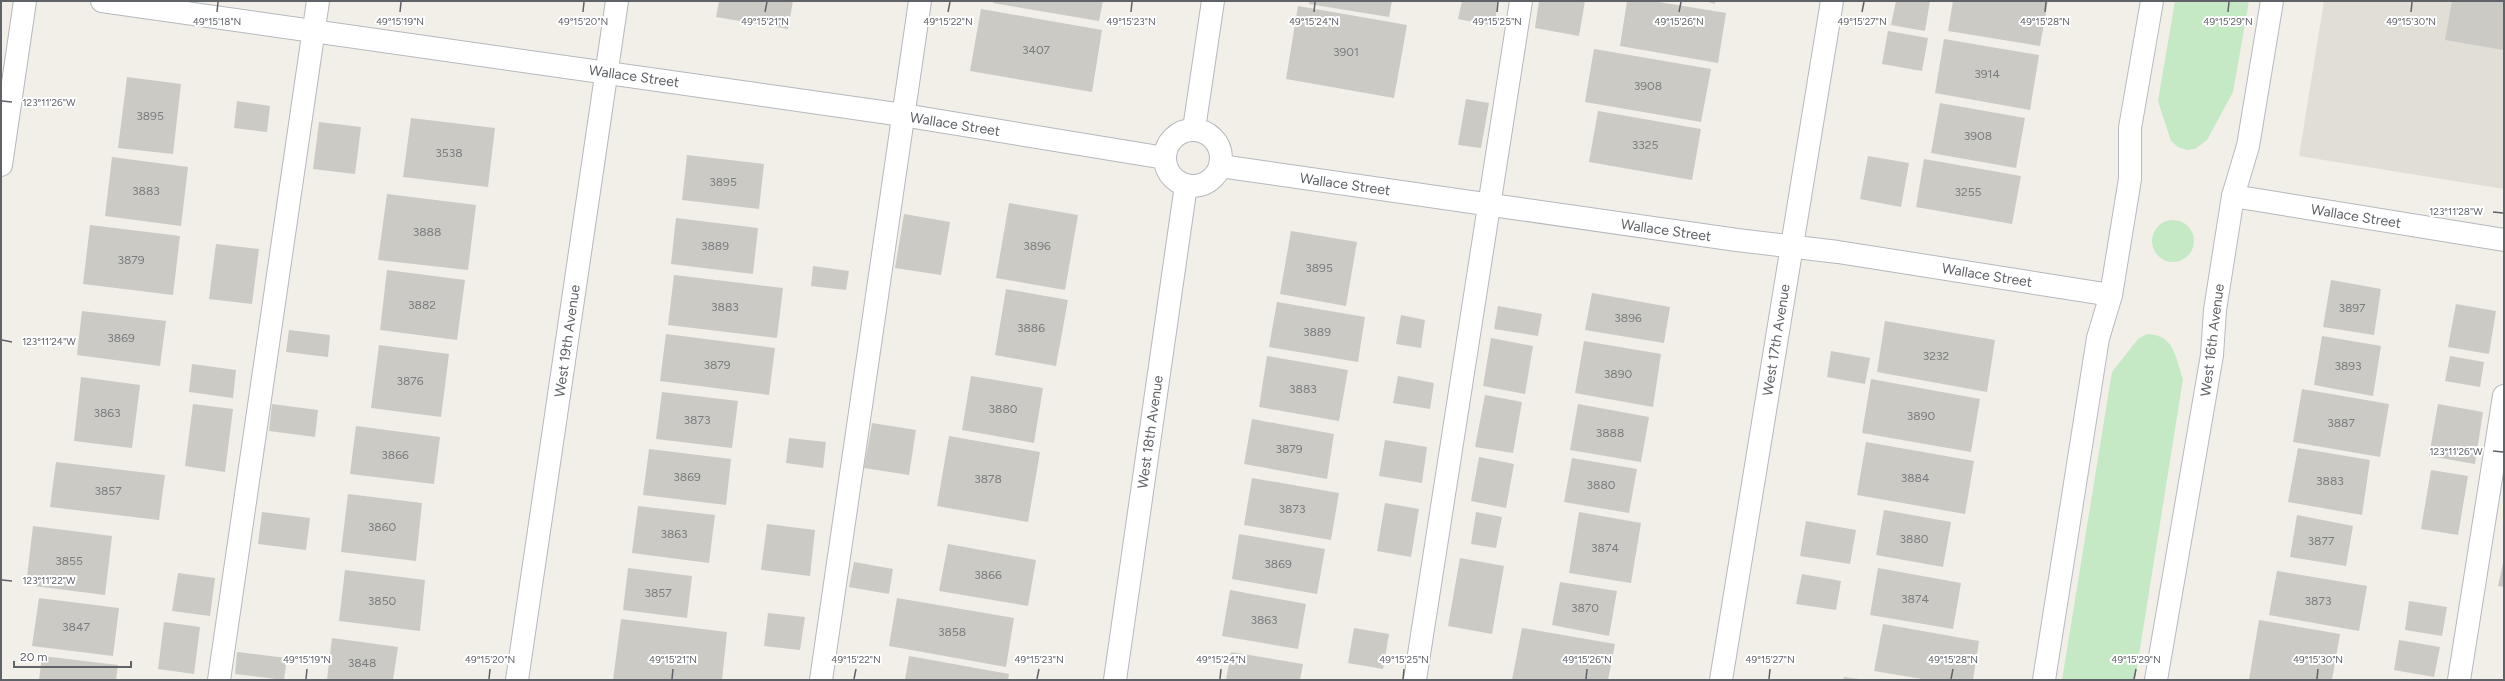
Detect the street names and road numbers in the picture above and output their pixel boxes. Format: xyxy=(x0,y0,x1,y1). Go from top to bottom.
street label: Wallace Street xyxy=(588,62,680,91)
street label: Wallace Street xyxy=(909,109,1001,140)
street label: Wallace Street xyxy=(1299,170,1391,199)
street label: Wallace Street xyxy=(2310,201,2402,232)
street label: Wallace Street xyxy=(1620,216,1712,245)
street label: Wallace Street xyxy=(1941,260,2033,291)
street label: West 16th Avenue xyxy=(2197,282,2228,397)
street label: West 19th Avenue xyxy=(551,283,584,398)
street label: West 17th Avenue xyxy=(1759,283,1794,397)
street label: West 18th Avenue xyxy=(1134,374,1167,490)

